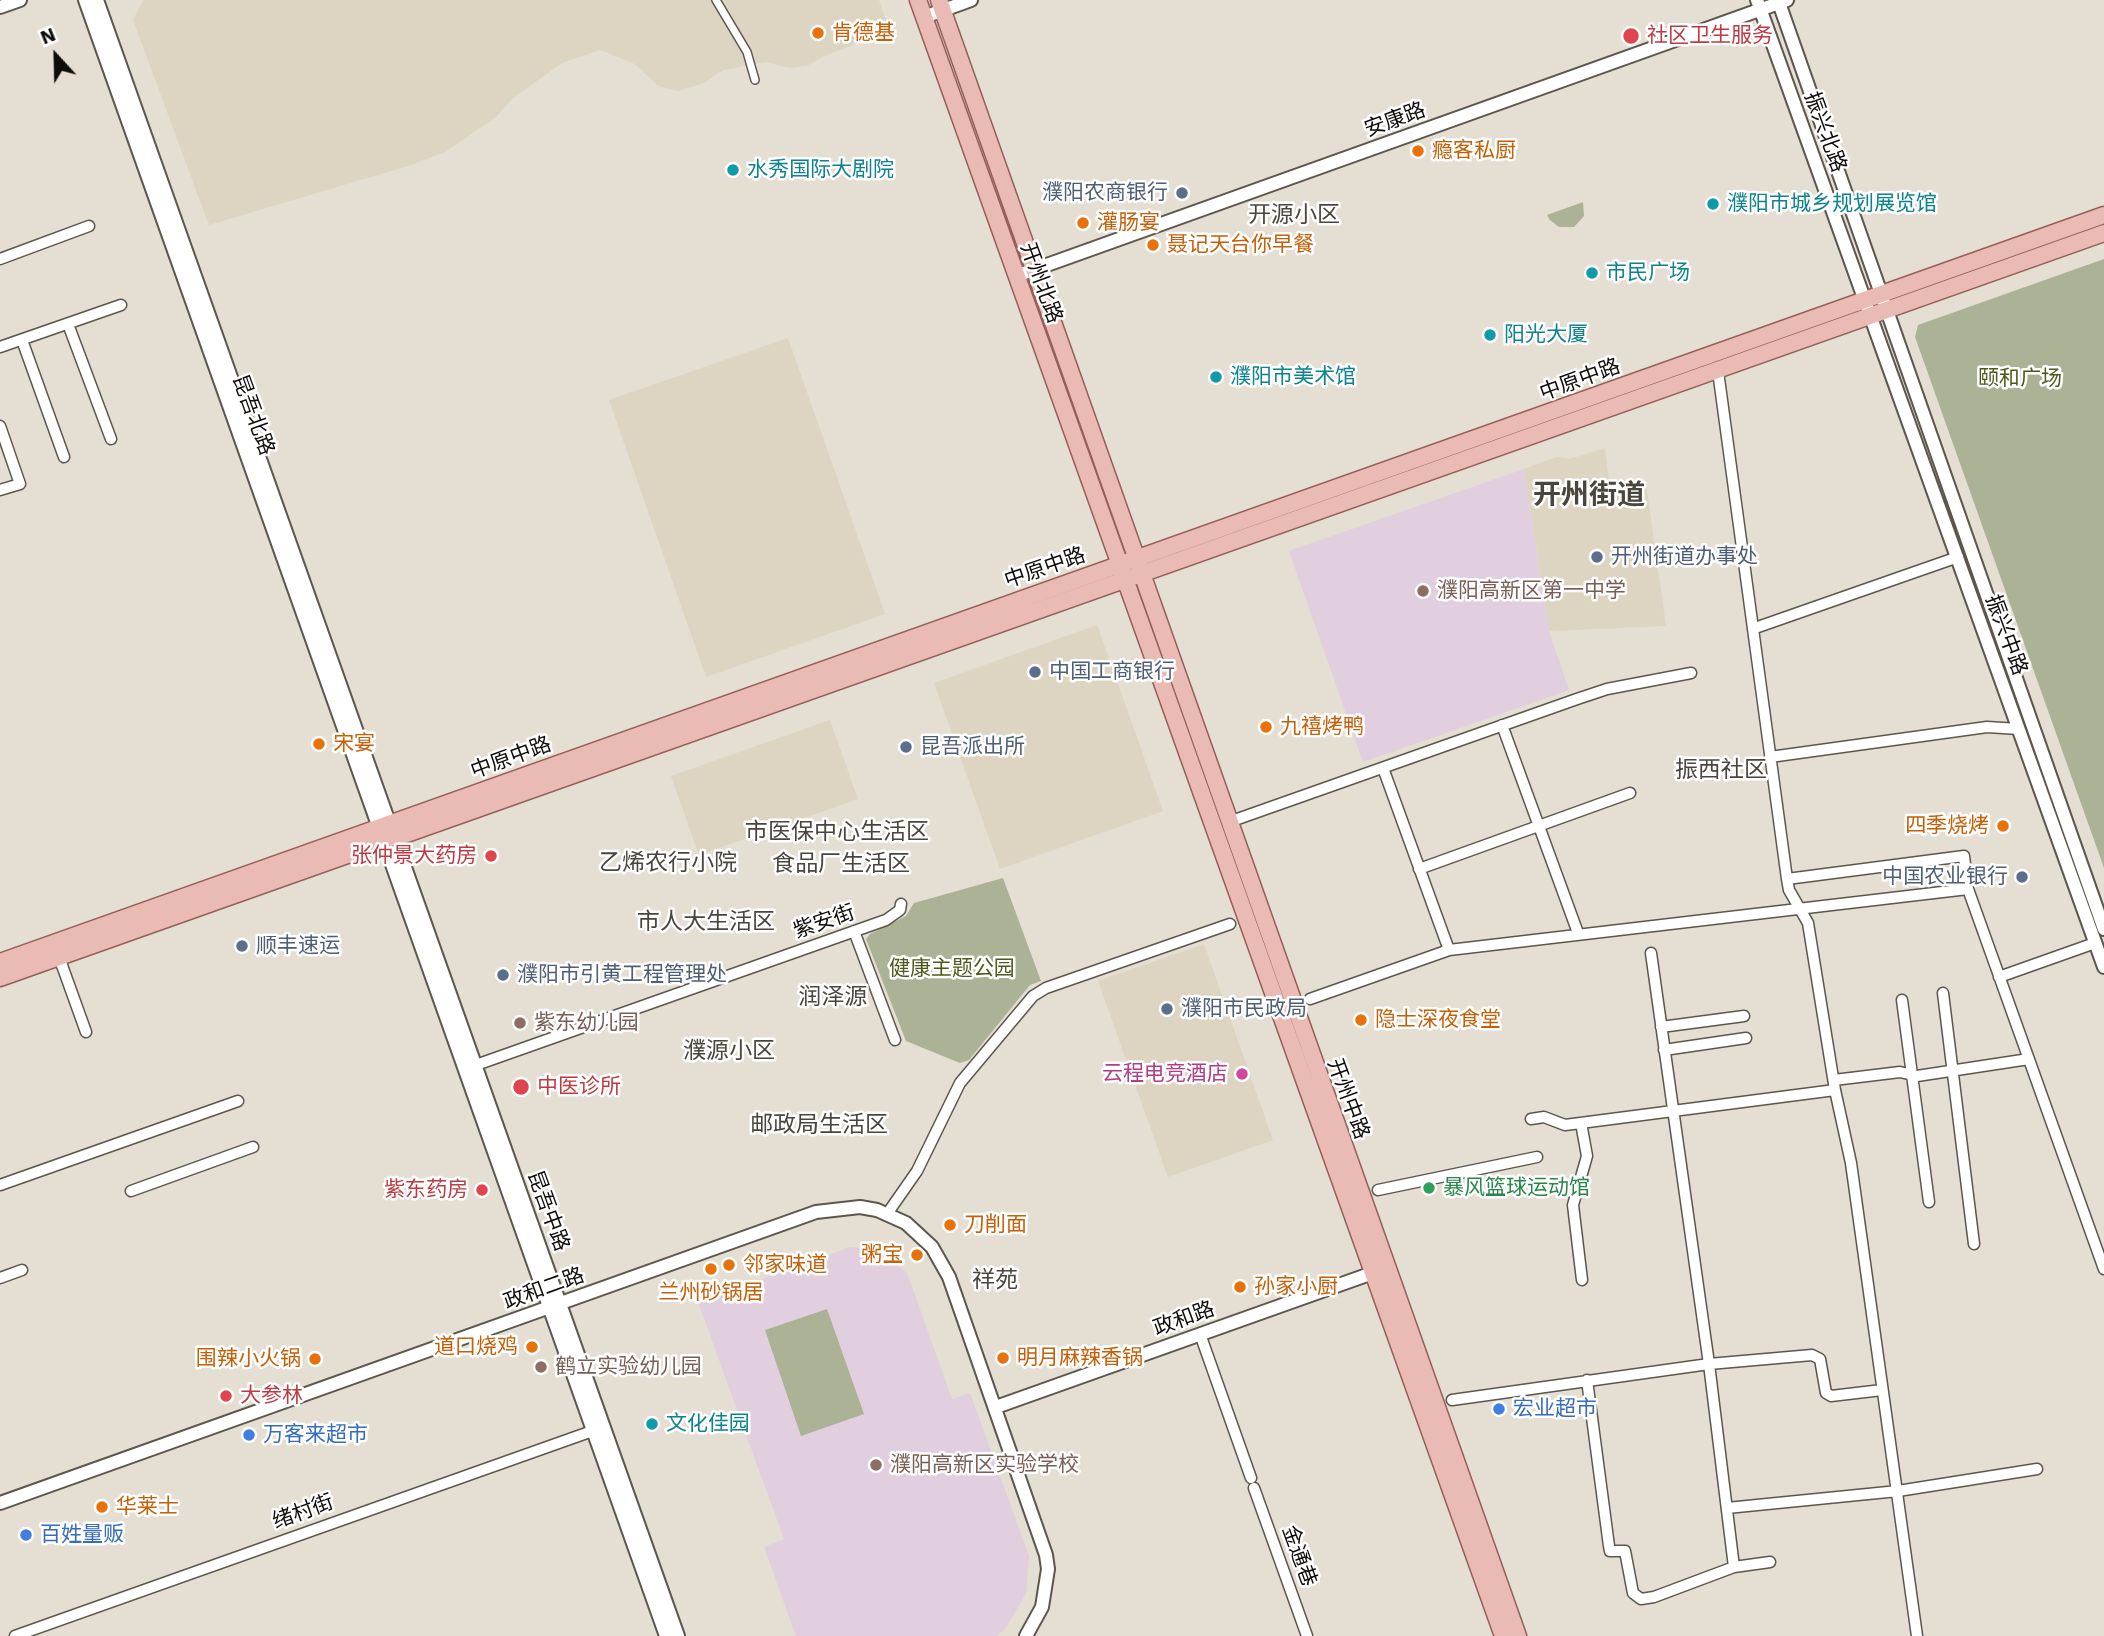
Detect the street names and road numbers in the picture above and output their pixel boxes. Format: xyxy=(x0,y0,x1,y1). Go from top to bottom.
street label: 振兴北路 xyxy=(1799,88,1851,176)
street label: 安康路 xyxy=(1361,97,1429,143)
street label: 开州北路 xyxy=(1015,239,1067,327)
street label: 中原中路 xyxy=(1536,354,1624,406)
street label: 昆吾北路 xyxy=(227,371,279,459)
street label: 中原中路 xyxy=(1001,542,1089,594)
street label: 振兴中路 xyxy=(1980,591,2032,679)
street label: 中原中路 xyxy=(467,732,555,784)
street label: 紫安街 xyxy=(790,900,858,944)
street label: 开州中路 xyxy=(1322,1055,1374,1143)
street label: 昆吾中路 xyxy=(522,1167,574,1255)
street label: 政和二路 xyxy=(500,1263,588,1315)
street label: 政和路 xyxy=(1150,1296,1218,1342)
street label: 绪村街 xyxy=(269,1489,337,1535)
street label: 金通巷 xyxy=(1276,1522,1322,1590)

